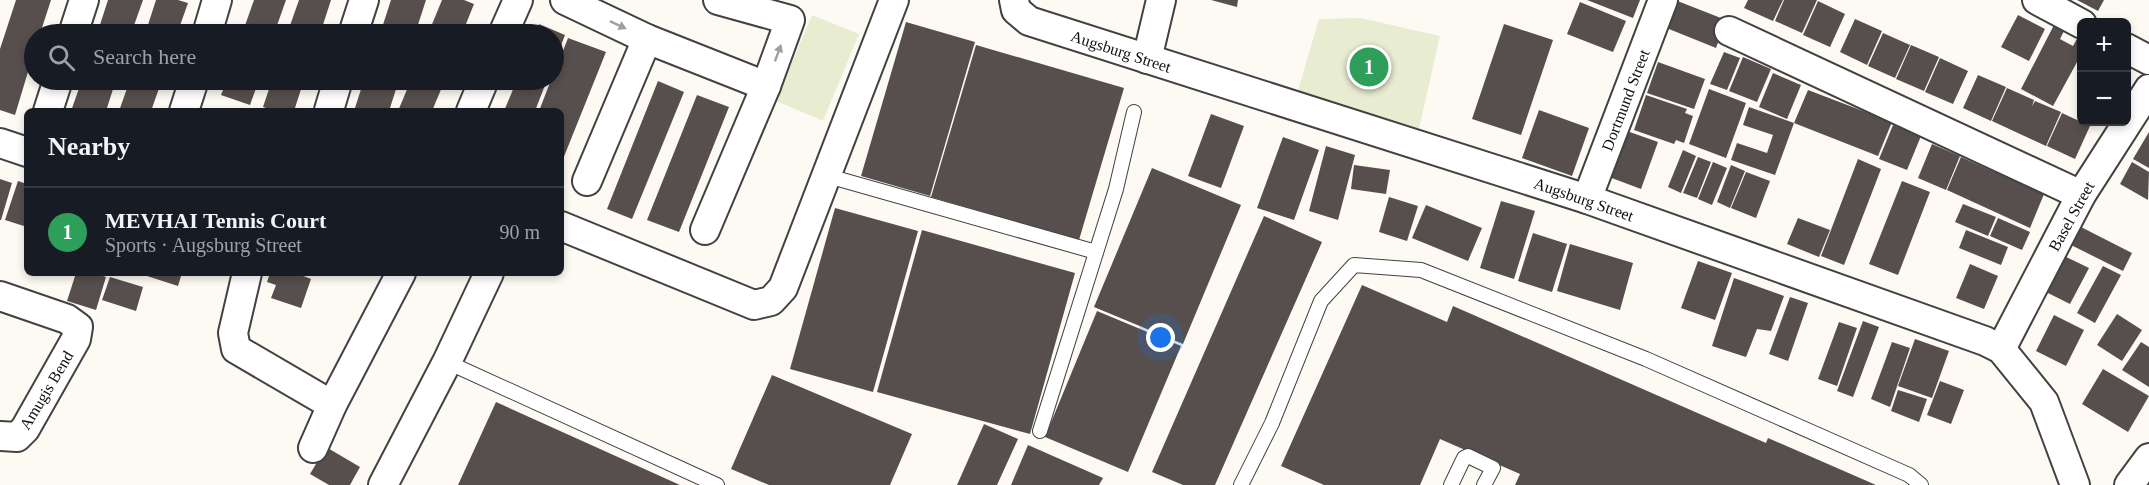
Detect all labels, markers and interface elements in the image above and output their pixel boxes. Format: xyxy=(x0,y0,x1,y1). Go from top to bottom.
map controls xyxy=(2077,18,2131,126)
button: + xyxy=(2077,18,2131,72)
one-way arrow xyxy=(609,21,626,30)
search box xyxy=(24,24,564,90)
street label: Augsburg Street xyxy=(1068,27,1174,77)
icon: search xyxy=(45,41,78,74)
text: Search here xyxy=(93,44,196,69)
one-way arrow xyxy=(773,44,783,62)
pin: 1 xyxy=(1350,44,1388,90)
street label: Dortmund Street xyxy=(1598,47,1653,153)
button: − xyxy=(2077,72,2131,126)
text: Nearby xyxy=(48,132,130,161)
street label: Augsburg Street xyxy=(1532,174,1636,226)
street label: Basel Street xyxy=(2045,178,2098,254)
text: MEVHAI Tennis Court xyxy=(105,208,326,233)
text: 1 xyxy=(63,221,73,243)
text: 90 m xyxy=(499,221,540,243)
text: Sports · Augsburg Street xyxy=(105,234,302,256)
your location xyxy=(1146,323,1175,352)
street label: Amugis Bend xyxy=(16,348,77,433)

